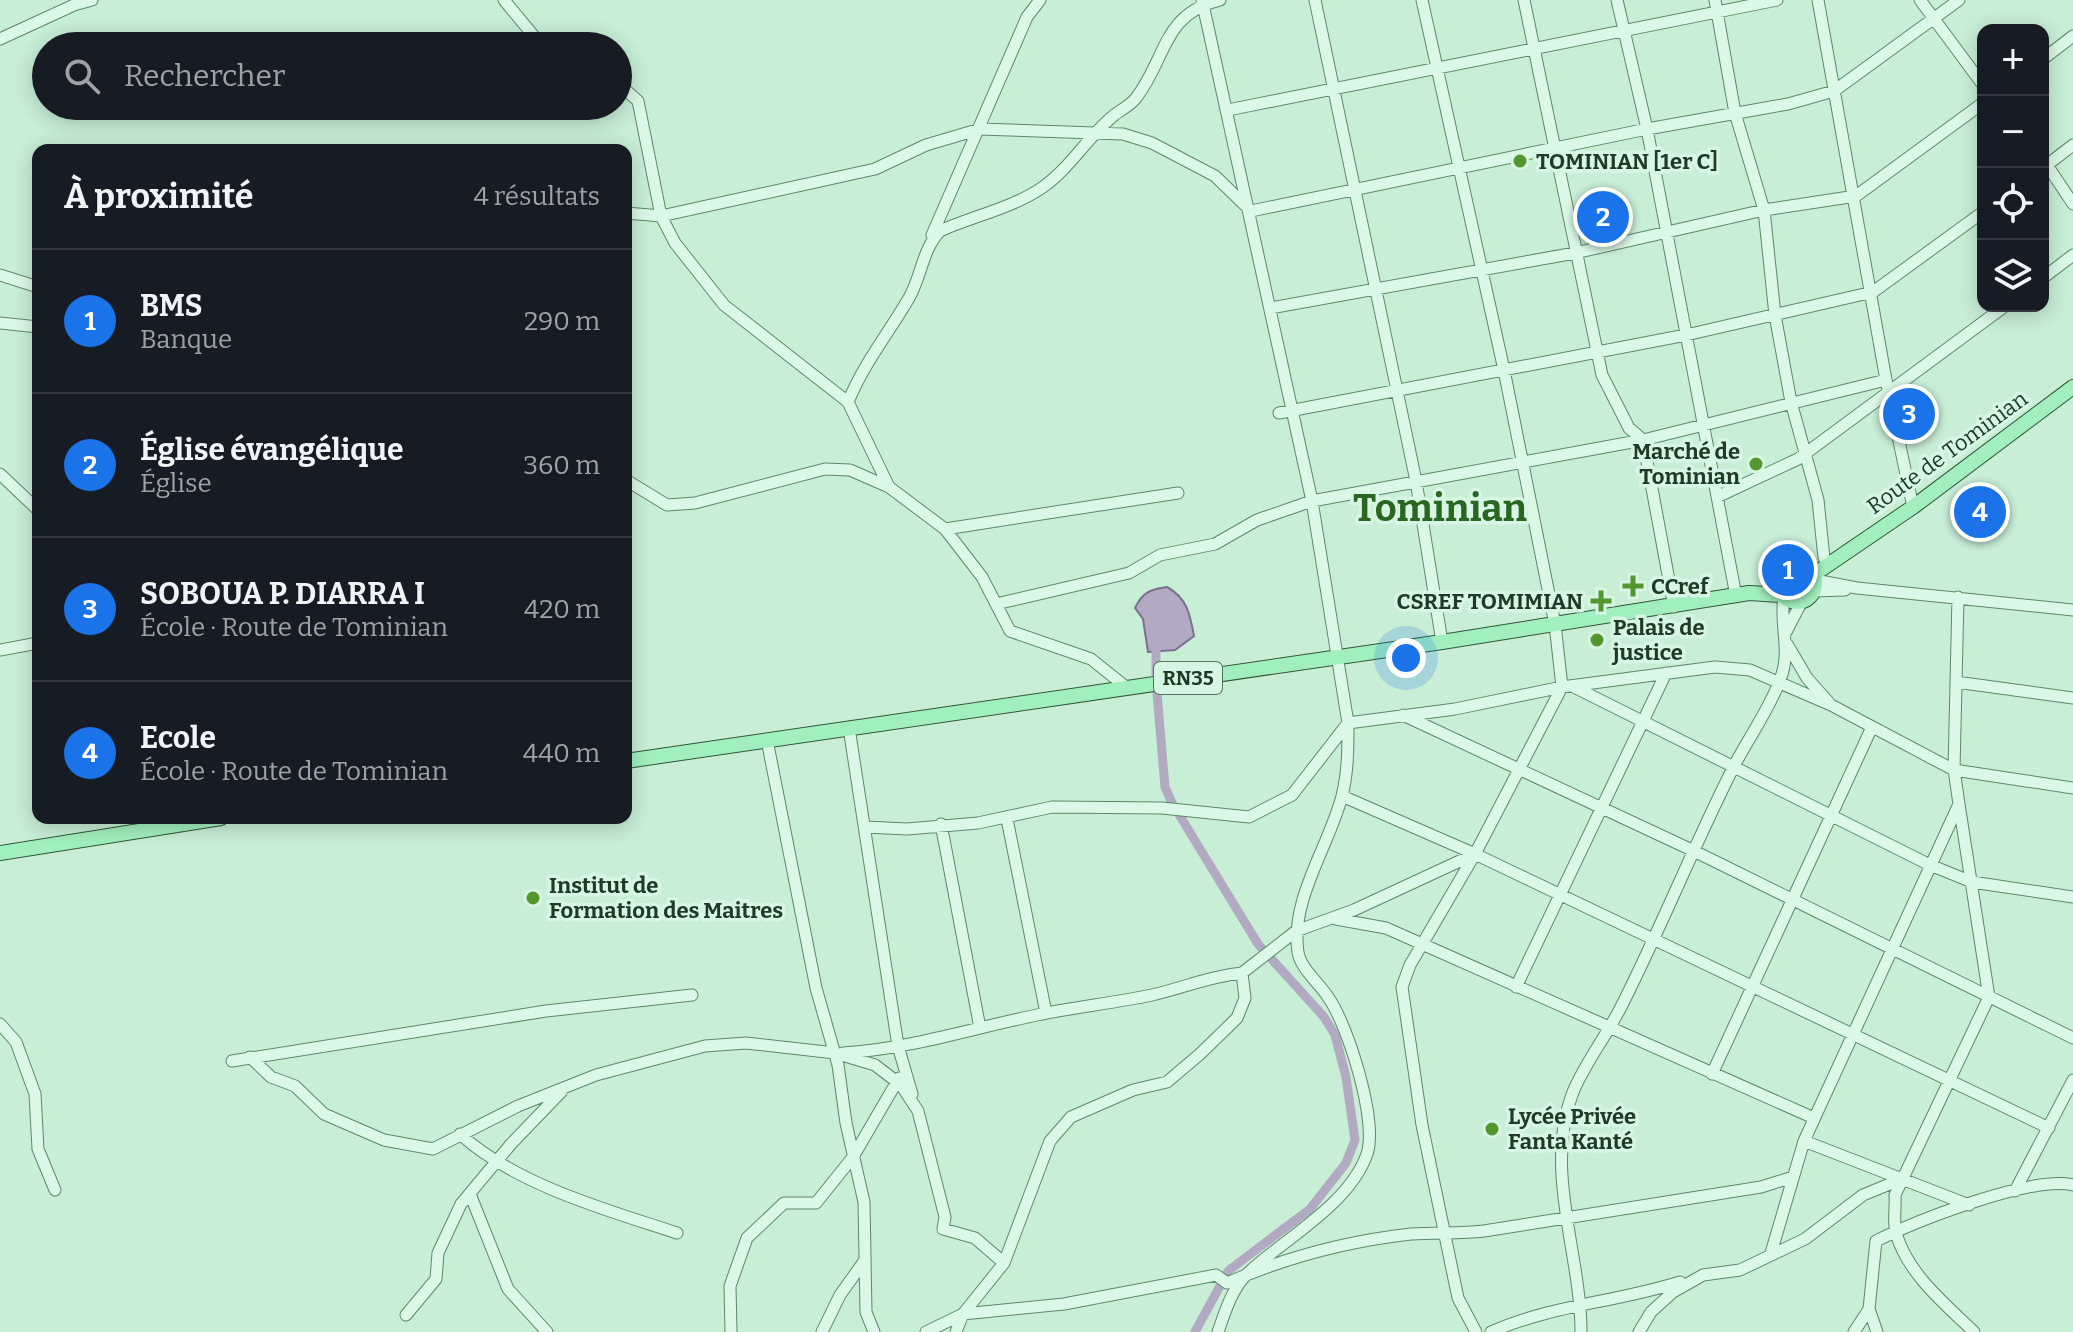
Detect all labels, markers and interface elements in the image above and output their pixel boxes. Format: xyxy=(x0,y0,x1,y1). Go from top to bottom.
map controls xyxy=(1977,24,2049,312)
button: + xyxy=(1977,24,2049,96)
search box xyxy=(32,32,632,120)
icon: search xyxy=(60,54,104,98)
text: Rechercher xyxy=(124,58,285,94)
button: − xyxy=(1977,96,2049,168)
place label: TOMINIAN [1er C] xyxy=(1536,148,1718,175)
marker: TOMINIAN [1er C] xyxy=(1511,152,1529,170)
button: locate xyxy=(1977,168,2049,240)
text: À proximité xyxy=(64,176,254,217)
text: 4 résultats xyxy=(473,181,600,212)
pin: 2 xyxy=(1577,187,1629,247)
button: layers xyxy=(1977,240,2049,312)
text: BMS xyxy=(140,288,202,324)
text: 1 xyxy=(84,306,96,337)
text: 290 m xyxy=(524,306,600,337)
text: Banque xyxy=(140,324,232,355)
pin: 3 xyxy=(1883,384,1935,444)
street label: Route de Tominian xyxy=(1862,385,2033,520)
text: Église évangélique xyxy=(140,432,403,468)
place label: Marché de Tominian xyxy=(1632,438,1740,490)
text: 2 xyxy=(83,450,97,481)
text: 360 m xyxy=(523,450,600,481)
marker: Marché de Tominian xyxy=(1747,455,1765,473)
text: Église xyxy=(140,468,212,499)
pin: 4 xyxy=(1954,482,2006,542)
district label: Tominian xyxy=(1353,485,1528,531)
pin: 1 xyxy=(1762,540,1814,600)
place label: CCref xyxy=(1651,573,1710,600)
marker: CCref xyxy=(1622,575,1644,597)
text: SOBOUA P. DIARRA I xyxy=(140,576,425,612)
place label: CSREF TOMIMIAN xyxy=(1397,588,1583,615)
marker: CSREF TOMIMIAN xyxy=(1590,590,1612,612)
text: 3 xyxy=(83,594,97,625)
text: 420 m xyxy=(524,594,600,625)
text: École · Route de Tominian xyxy=(140,612,448,643)
place label: Palais de justice xyxy=(1611,614,1705,666)
marker: Palais de justice xyxy=(1588,631,1606,649)
your location xyxy=(1386,638,1426,678)
road number: RN35 xyxy=(1154,662,1222,694)
text: Ecole xyxy=(140,720,216,756)
text: 4 xyxy=(82,738,98,769)
text: 440 m xyxy=(523,738,600,769)
text: École · Route de Tominian xyxy=(140,756,448,787)
place label: Institut de Formation des Maitres xyxy=(549,872,783,924)
marker: Institut de Formation des Maitres xyxy=(524,889,542,907)
place label: Lycée Privée Fanta Kanté xyxy=(1508,1103,1636,1155)
marker: Lycée Privée Fanta Kanté xyxy=(1483,1120,1501,1138)

